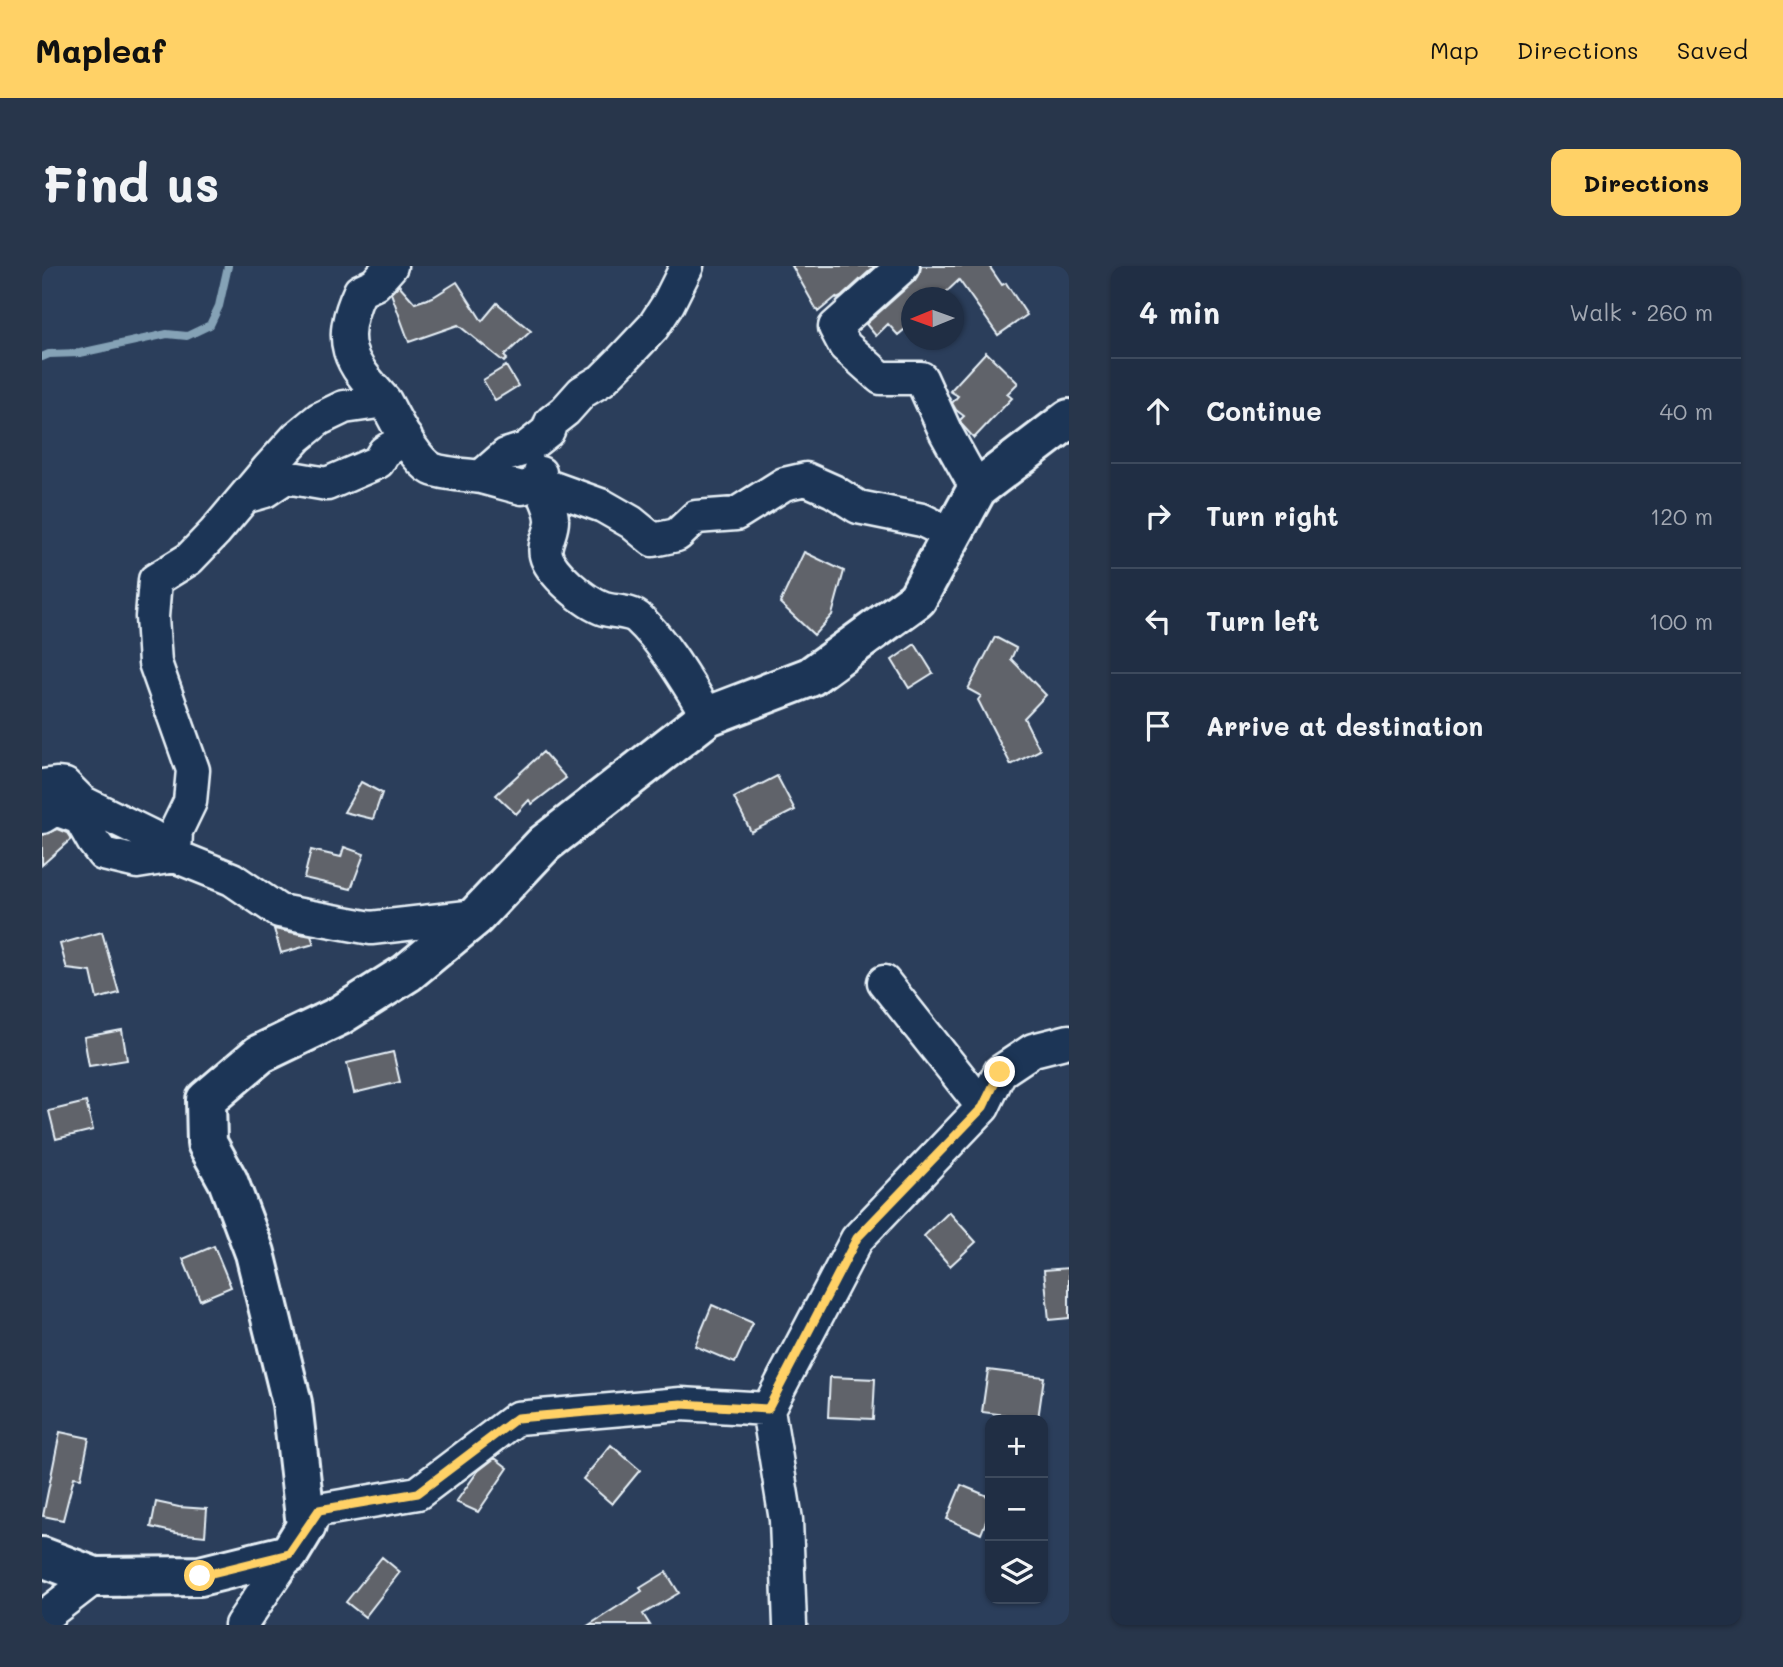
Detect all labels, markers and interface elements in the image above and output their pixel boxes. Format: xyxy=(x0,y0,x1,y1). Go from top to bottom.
text: Mapleaf xyxy=(35,28,166,71)
text: Map xyxy=(1430,34,1479,65)
text: Directions xyxy=(1517,34,1639,65)
text: Saved xyxy=(1677,34,1748,65)
button: Directions xyxy=(1551,149,1741,216)
text: Find us xyxy=(42,151,220,214)
north arrow xyxy=(901,287,964,350)
text: 4 min xyxy=(1139,292,1220,332)
text: Walk · 260 m xyxy=(1569,297,1713,327)
icon: ahead xyxy=(1139,392,1177,430)
text: Continue xyxy=(1206,394,1322,428)
text: 40 m xyxy=(1660,396,1713,426)
icon: right xyxy=(1139,497,1177,535)
text: Turn right xyxy=(1206,499,1339,533)
text: 120 m xyxy=(1650,501,1713,531)
icon: left xyxy=(1139,602,1177,640)
text: Turn left xyxy=(1206,604,1319,638)
text: 100 m xyxy=(1649,606,1713,636)
icon: arrive xyxy=(1139,707,1177,745)
text: Arrive at destination xyxy=(1206,709,1483,743)
route end xyxy=(984,1056,1015,1087)
map controls xyxy=(985,1415,1048,1604)
button: + xyxy=(985,1415,1048,1478)
button: − xyxy=(985,1478,1048,1541)
button: layers xyxy=(985,1541,1048,1604)
route start xyxy=(184,1560,215,1591)

